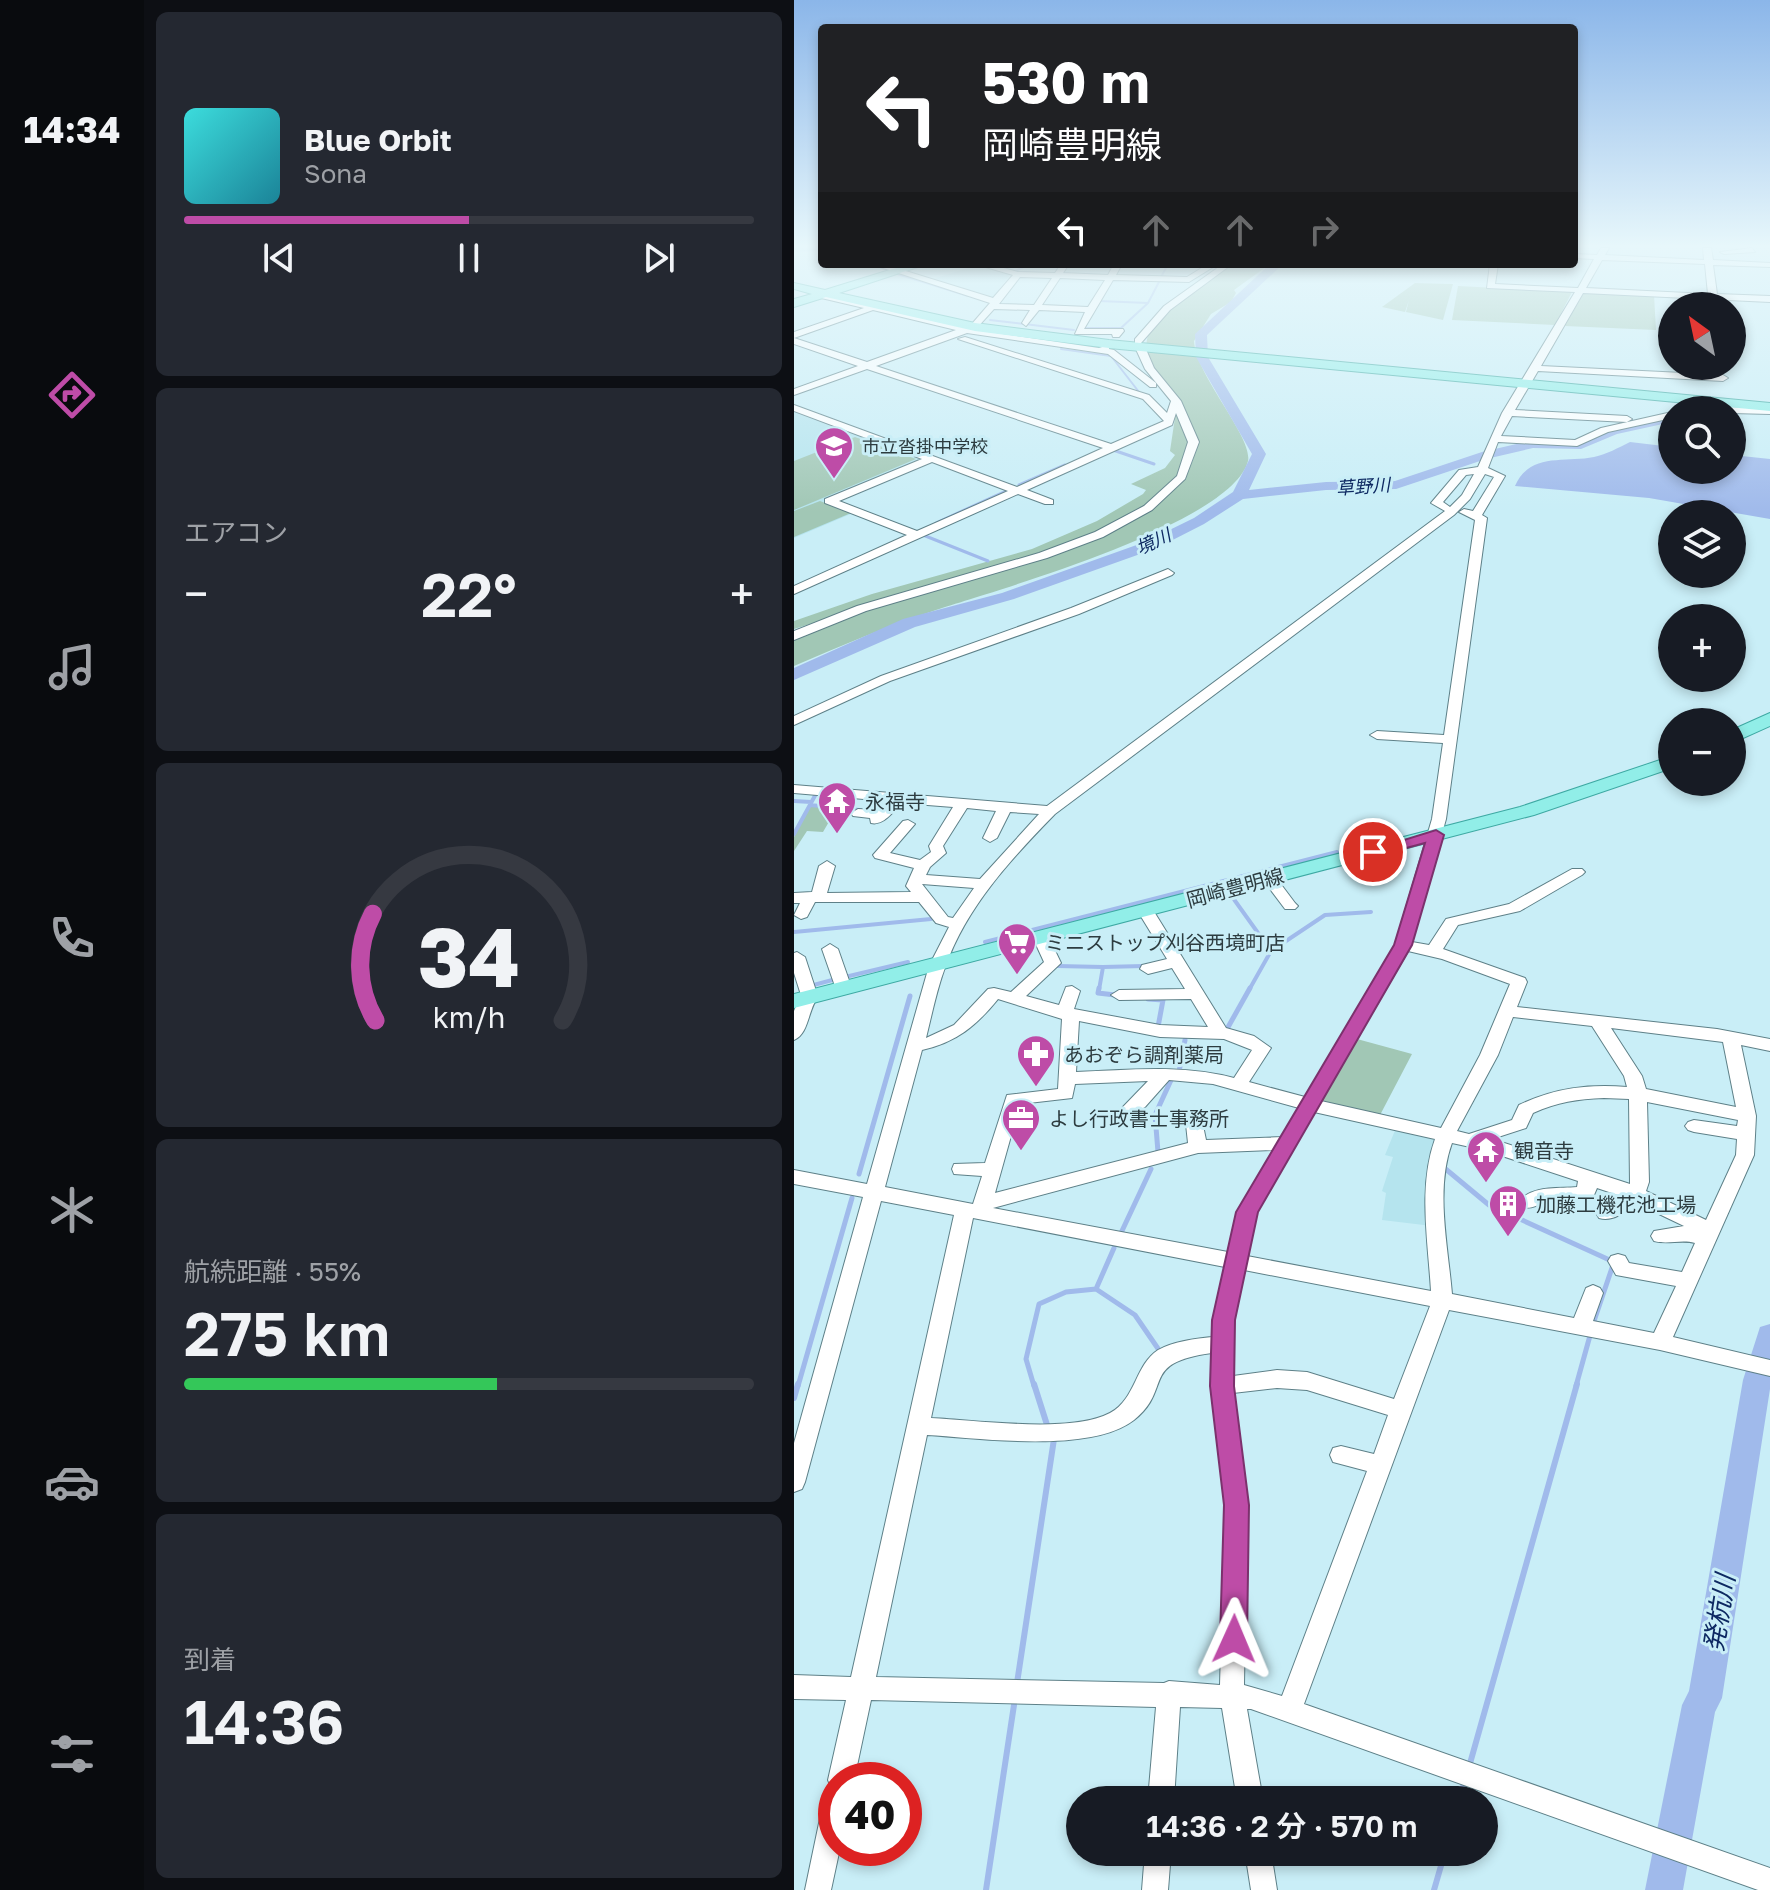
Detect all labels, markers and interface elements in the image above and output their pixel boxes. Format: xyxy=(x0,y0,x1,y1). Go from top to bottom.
text: 530 m xyxy=(982,48,1150,115)
icon: left xyxy=(850,56,954,160)
text: 14:34 xyxy=(23,108,121,151)
text: Blue Orbit xyxy=(304,122,452,158)
text: 岡崎豊明線 xyxy=(982,123,1162,166)
text: Sona xyxy=(304,158,367,189)
icon: left xyxy=(1050,208,1094,252)
icon: ahead xyxy=(1134,208,1178,252)
icon: ahead xyxy=(1218,208,1262,252)
icon: right xyxy=(1302,208,1346,252)
icon: previous xyxy=(257,236,301,280)
icon: pause xyxy=(447,236,491,280)
icon: next xyxy=(637,236,681,280)
north arrow xyxy=(1658,292,1746,380)
map controls xyxy=(1658,292,1746,796)
icon: directions xyxy=(44,367,100,423)
button: search xyxy=(1658,396,1746,484)
school or university icon: 市立沓掛中学校 xyxy=(813,425,855,480)
place label: 市立沓掛中学校 xyxy=(862,435,988,457)
water label: 草野川 xyxy=(1335,473,1393,499)
button: layers xyxy=(1658,500,1746,588)
text: エアコン xyxy=(184,517,288,548)
water label: 境川 xyxy=(1132,523,1176,559)
text: 22° xyxy=(421,558,517,630)
text: − xyxy=(184,567,208,620)
text: + xyxy=(730,567,754,620)
button: + xyxy=(1658,604,1746,692)
icon: music xyxy=(44,639,100,695)
button: − xyxy=(1658,708,1746,796)
temple icon: 永福寺 xyxy=(816,780,858,835)
place label: 永福寺 xyxy=(865,789,925,813)
pin xyxy=(1339,818,1407,886)
icon: arrive xyxy=(1351,830,1395,874)
street label: 岡崎豊明線 xyxy=(1184,862,1286,912)
text: 34 xyxy=(418,905,520,1005)
icon: phone xyxy=(44,910,100,966)
supermarket icon: ミニストップ刈谷西境町店 xyxy=(996,921,1038,976)
place label: ミニストップ刈谷西境町店 xyxy=(1045,930,1285,954)
text: km/h xyxy=(433,1000,505,1034)
pharmacy icon: あおぞら調剤薬局 xyxy=(1015,1033,1057,1088)
place label: あおぞら調剤薬局 xyxy=(1064,1042,1224,1066)
office icon: よし行政書士事務所 xyxy=(1000,1097,1042,1152)
place label: よし行政書士事務所 xyxy=(1049,1106,1229,1130)
temple icon: 観音寺 xyxy=(1465,1129,1507,1184)
place label: 観音寺 xyxy=(1514,1138,1574,1162)
icon: climate xyxy=(44,1182,100,1238)
building icon: 加藤工機花池工場 xyxy=(1487,1183,1529,1238)
place label: 加藤工機花池工場 xyxy=(1536,1192,1696,1216)
text: 航続距離 · 55% xyxy=(184,1256,361,1287)
text: 275 km xyxy=(184,1297,390,1369)
icon: car xyxy=(44,1454,100,1510)
water label: 発杭川 xyxy=(1698,1569,1741,1654)
position arrow xyxy=(1192,1597,1276,1681)
text: 到着 xyxy=(184,1644,236,1675)
text: 14:36 xyxy=(184,1685,344,1757)
icon: filters xyxy=(44,1726,100,1782)
speed limit sign: 40 xyxy=(818,1762,922,1866)
text: 14:36 · 2 分 · 570 m xyxy=(1146,1808,1418,1844)

